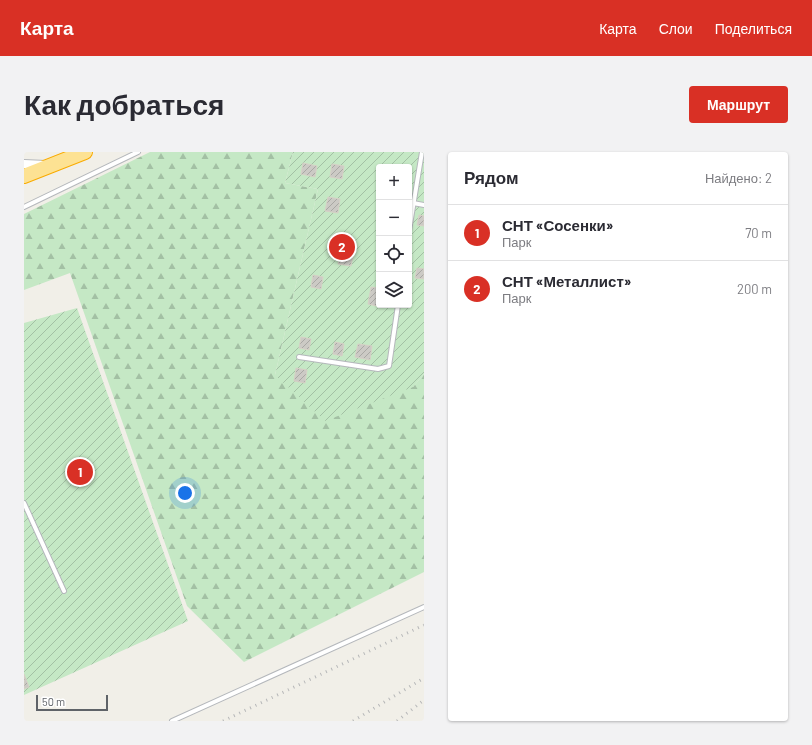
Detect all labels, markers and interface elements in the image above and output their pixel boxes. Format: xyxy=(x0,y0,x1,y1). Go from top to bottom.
text: Карта xyxy=(20,16,74,39)
text: Карта xyxy=(599,20,637,37)
text: Слои xyxy=(659,20,693,37)
text: Поделиться xyxy=(715,20,792,37)
button: Маршрут xyxy=(689,86,788,123)
text: Как добраться xyxy=(24,87,224,121)
map controls xyxy=(376,164,412,308)
button: + xyxy=(376,164,412,200)
text: Рядом xyxy=(464,167,519,187)
text: Найдено: 2 xyxy=(705,170,772,186)
button: − xyxy=(376,200,412,236)
text: СНТ «Сосенки» xyxy=(502,216,613,234)
text: 1 xyxy=(475,225,479,241)
text: 70 m xyxy=(745,225,772,241)
pin: 2 xyxy=(329,232,355,262)
text: Парк xyxy=(502,234,532,250)
button: locate xyxy=(376,236,412,272)
button: layers xyxy=(376,272,412,308)
text: СНТ «Металлист» xyxy=(502,272,631,290)
text: 2 xyxy=(473,281,481,297)
text: 200 m xyxy=(737,281,772,297)
text: Парк xyxy=(502,290,532,306)
pin: 1 xyxy=(67,457,93,487)
your location xyxy=(175,483,195,503)
scale bar xyxy=(36,693,108,712)
text: 50 m xyxy=(42,695,65,708)

